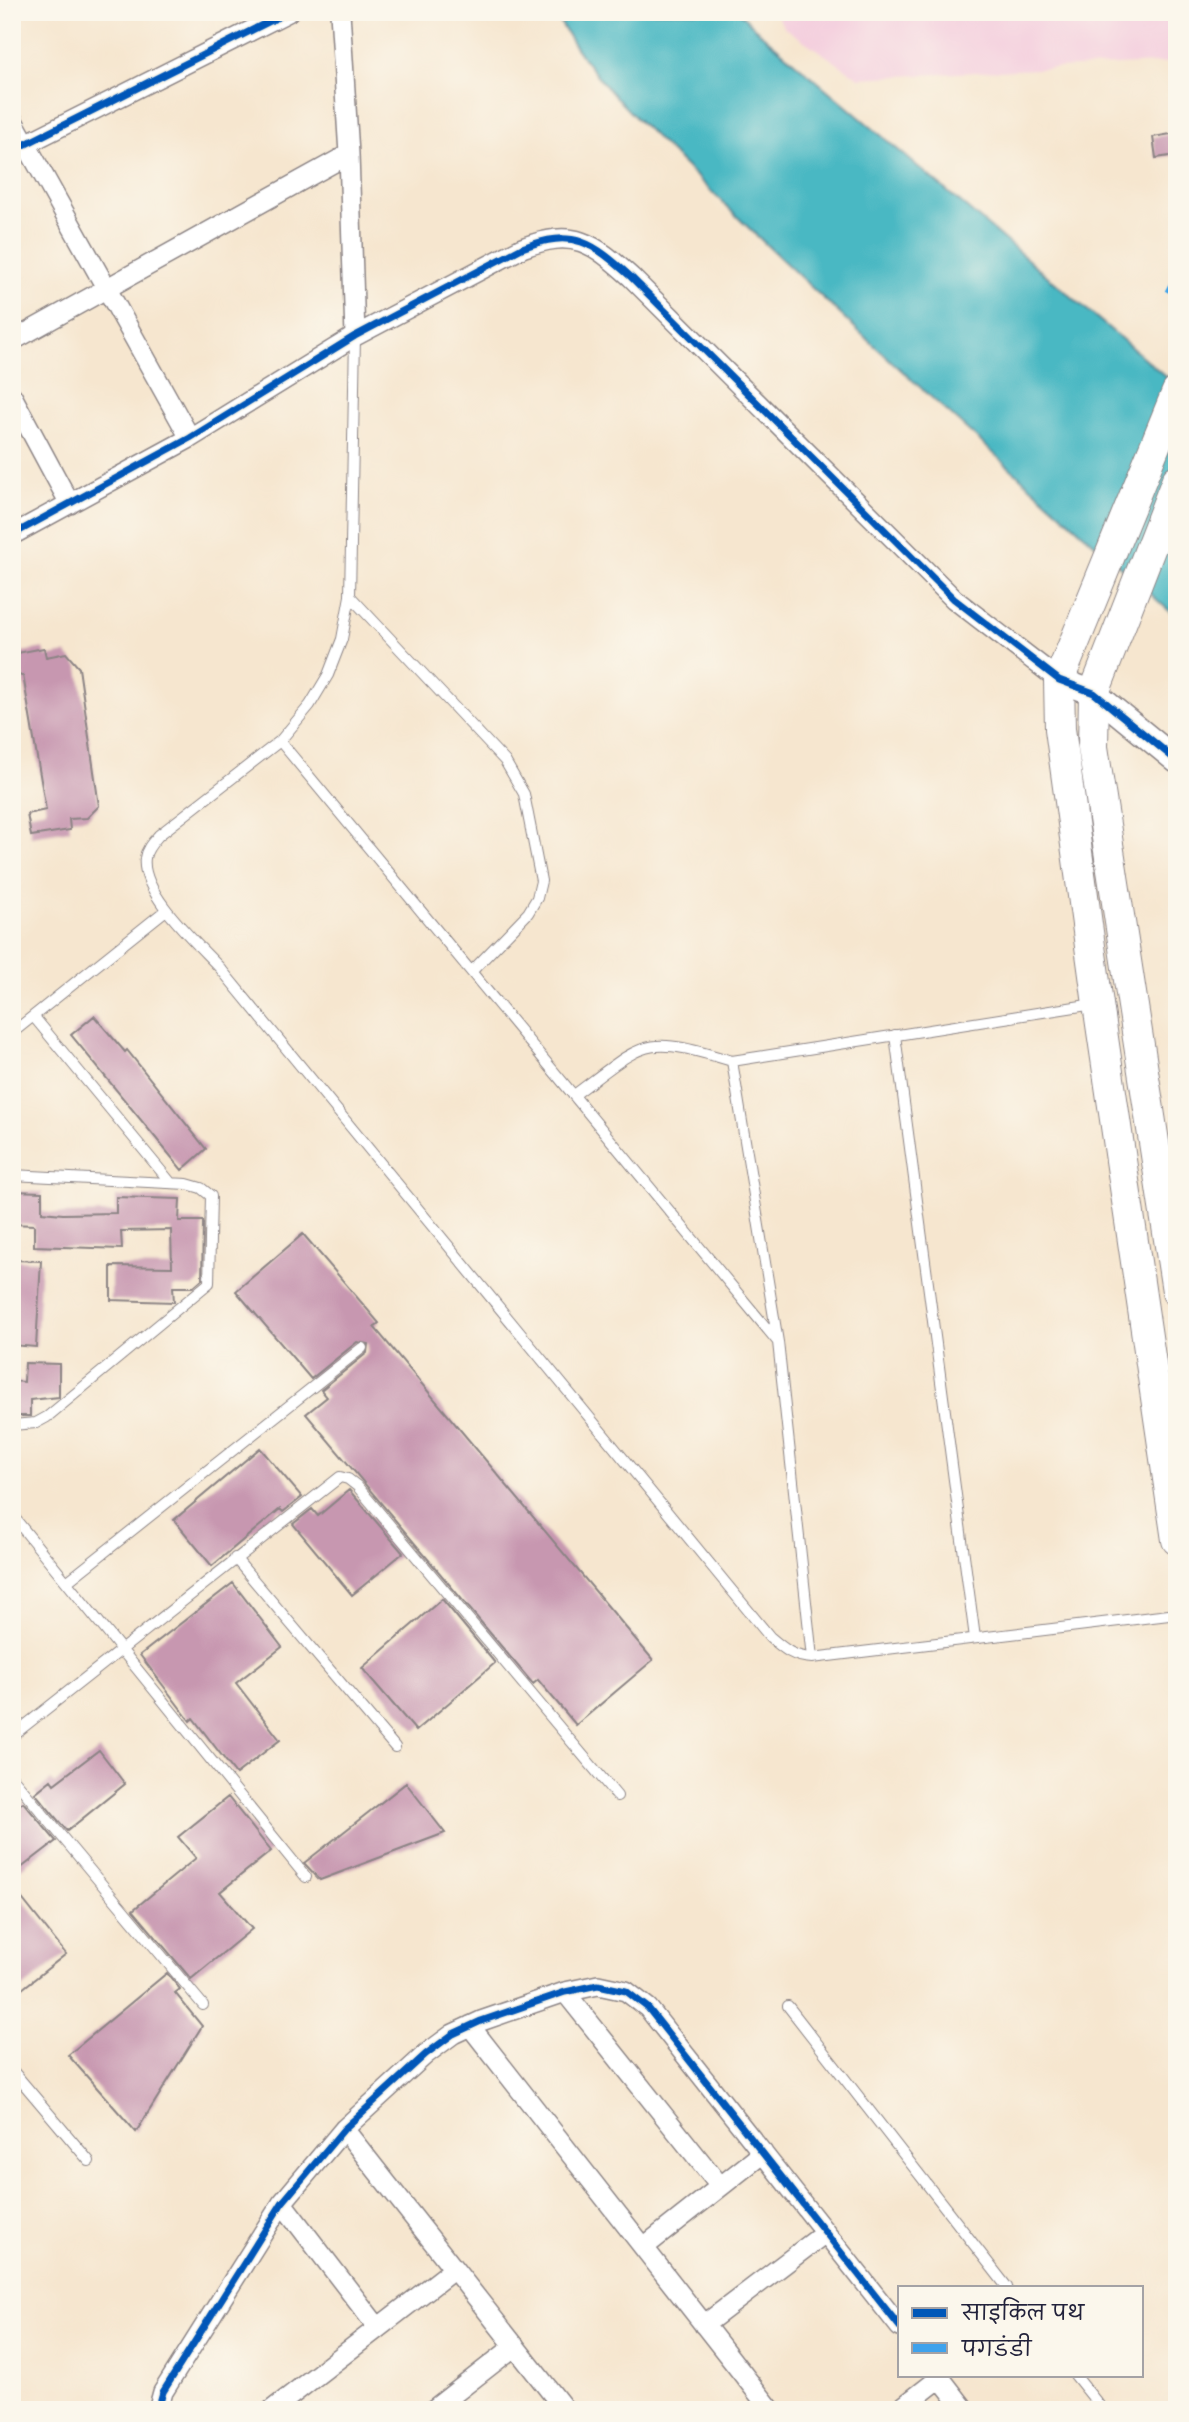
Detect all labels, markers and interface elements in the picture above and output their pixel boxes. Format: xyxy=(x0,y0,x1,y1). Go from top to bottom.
legend xyxy=(898,2286,1144,2376)
text: साइकिल पथ xyxy=(961,2295,1085,2327)
text: पगडंडी xyxy=(961,2331,1033,2363)

